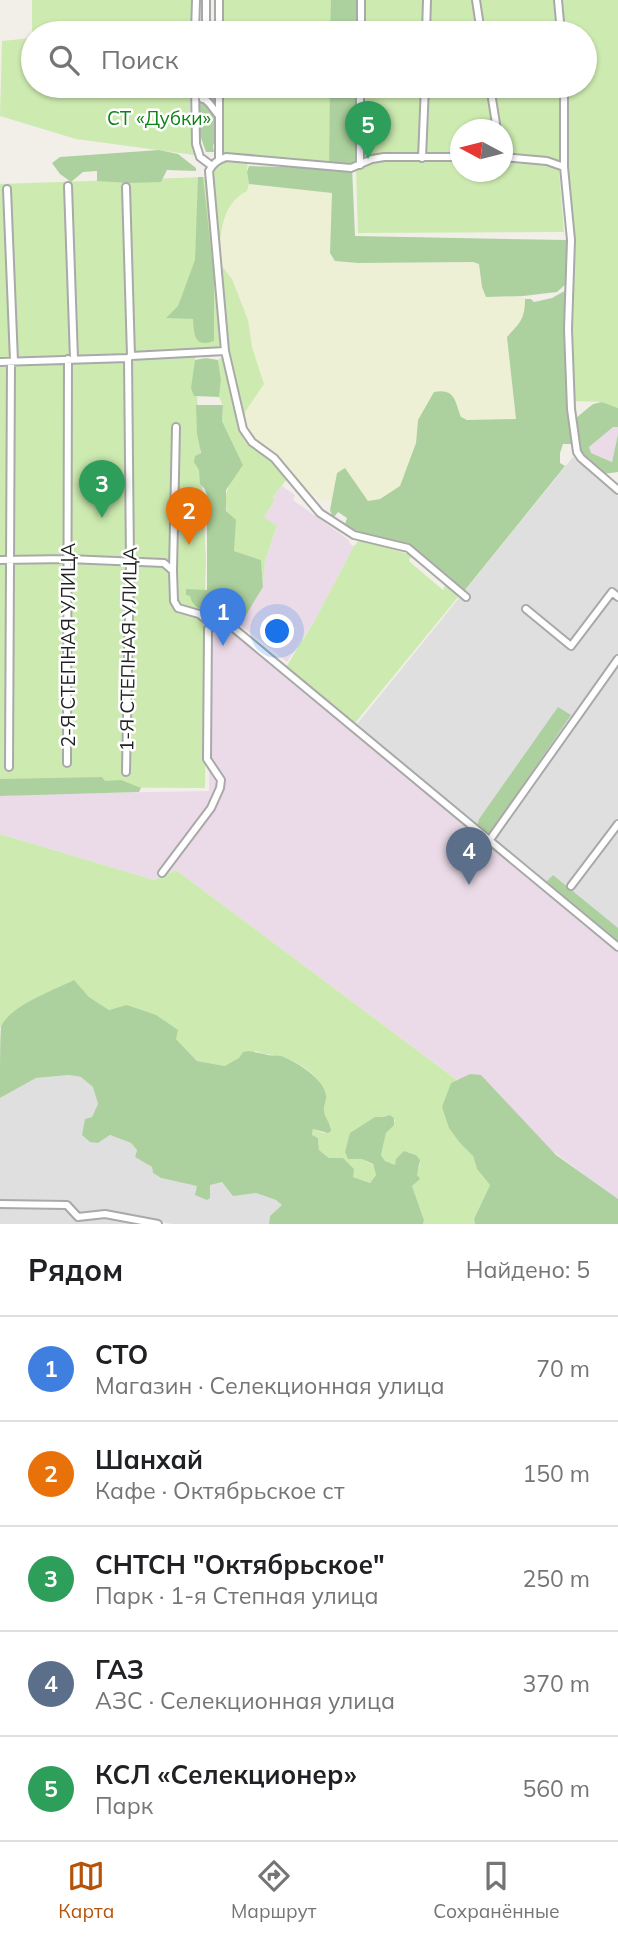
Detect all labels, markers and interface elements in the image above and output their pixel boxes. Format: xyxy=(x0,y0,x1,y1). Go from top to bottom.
search box xyxy=(21,21,597,98)
icon: search xyxy=(45,41,83,79)
text: Поиск xyxy=(101,43,179,76)
pin: 5 xyxy=(345,101,391,159)
park label: СТ «Дубки» xyxy=(107,106,211,130)
north arrow xyxy=(450,119,513,182)
pin: 3 xyxy=(79,460,125,518)
pin: 2 xyxy=(166,487,212,545)
street label: 2-Я СТЕПНАЯ УЛИЦА xyxy=(56,543,80,747)
street label: 1-Я СТЕПНАЯ УЛИЦА xyxy=(114,546,142,752)
pin: 1 xyxy=(200,588,246,646)
your location xyxy=(260,614,294,648)
pin: 4 xyxy=(446,827,492,885)
text: Рядом xyxy=(28,1251,123,1289)
text: Найдено: 5 xyxy=(466,1255,590,1284)
text: СТО xyxy=(95,1338,148,1371)
text: 1 xyxy=(44,1354,58,1383)
text: 70 m xyxy=(536,1354,590,1383)
text: Магазин · Селекционная улица xyxy=(95,1371,445,1400)
text: Шанхай xyxy=(95,1443,203,1476)
text: 2 xyxy=(44,1459,58,1488)
text: 150 m xyxy=(522,1459,590,1488)
text: Кафе · Октябрьское ст xyxy=(95,1476,344,1505)
text: СНТСН "Октябрьское" xyxy=(95,1548,385,1581)
text: 3 xyxy=(44,1564,58,1593)
text: 250 m xyxy=(522,1564,590,1593)
text: Парк · 1-я Степная улица xyxy=(95,1581,379,1610)
text: ГАЗ xyxy=(95,1653,144,1686)
text: 4 xyxy=(44,1669,58,1698)
text: 370 m xyxy=(522,1669,590,1698)
text: АЗС · Селекционная улица xyxy=(95,1686,395,1715)
text: КСЛ «Селекционер» xyxy=(95,1758,357,1791)
text: 5 xyxy=(44,1774,58,1803)
text: 560 m xyxy=(522,1774,590,1803)
text: Парк xyxy=(95,1791,153,1820)
tab: Карта xyxy=(58,1857,114,1923)
tab: Маршрут xyxy=(231,1857,316,1923)
tab: Сохранённые xyxy=(433,1857,560,1923)

